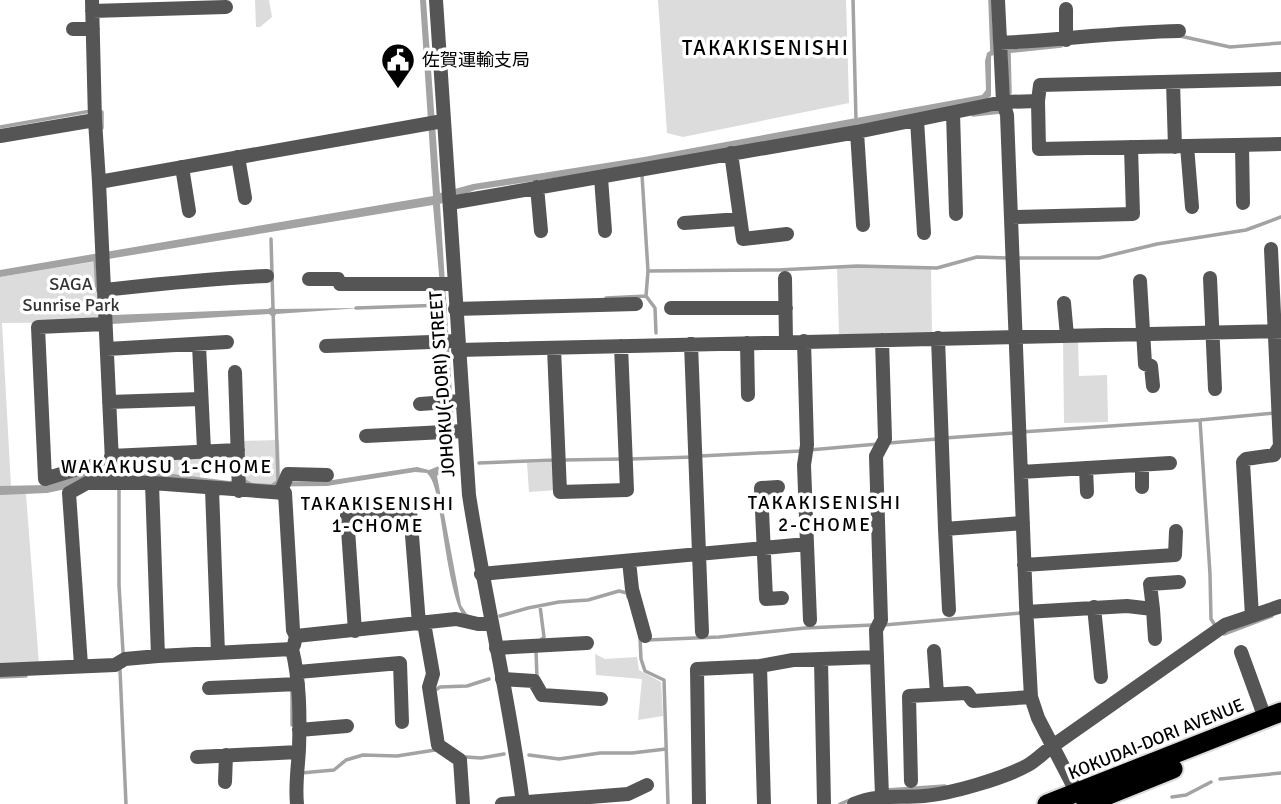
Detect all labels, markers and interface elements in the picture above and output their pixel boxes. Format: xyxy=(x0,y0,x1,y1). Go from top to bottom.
district label: TAKAKISENISHI xyxy=(682,35,850,61)
public building icon: 佐賀運輸支局 xyxy=(379,41,417,90)
place label: 佐賀運輸支局 xyxy=(422,49,530,71)
park label: SAGA Sunrise Park xyxy=(23,273,119,316)
street label: JOHOKU(-DORI) STREET xyxy=(425,290,459,478)
district label: WAKAKUSU 1-CHOME xyxy=(61,455,273,479)
district label: TAKAKISENISHI 2-CHOME xyxy=(748,491,902,537)
district label: TAKAKISENISHI 1-CHOME xyxy=(301,492,455,538)
street label: KOKUDAI-DORI AVENUE xyxy=(1065,694,1247,784)

